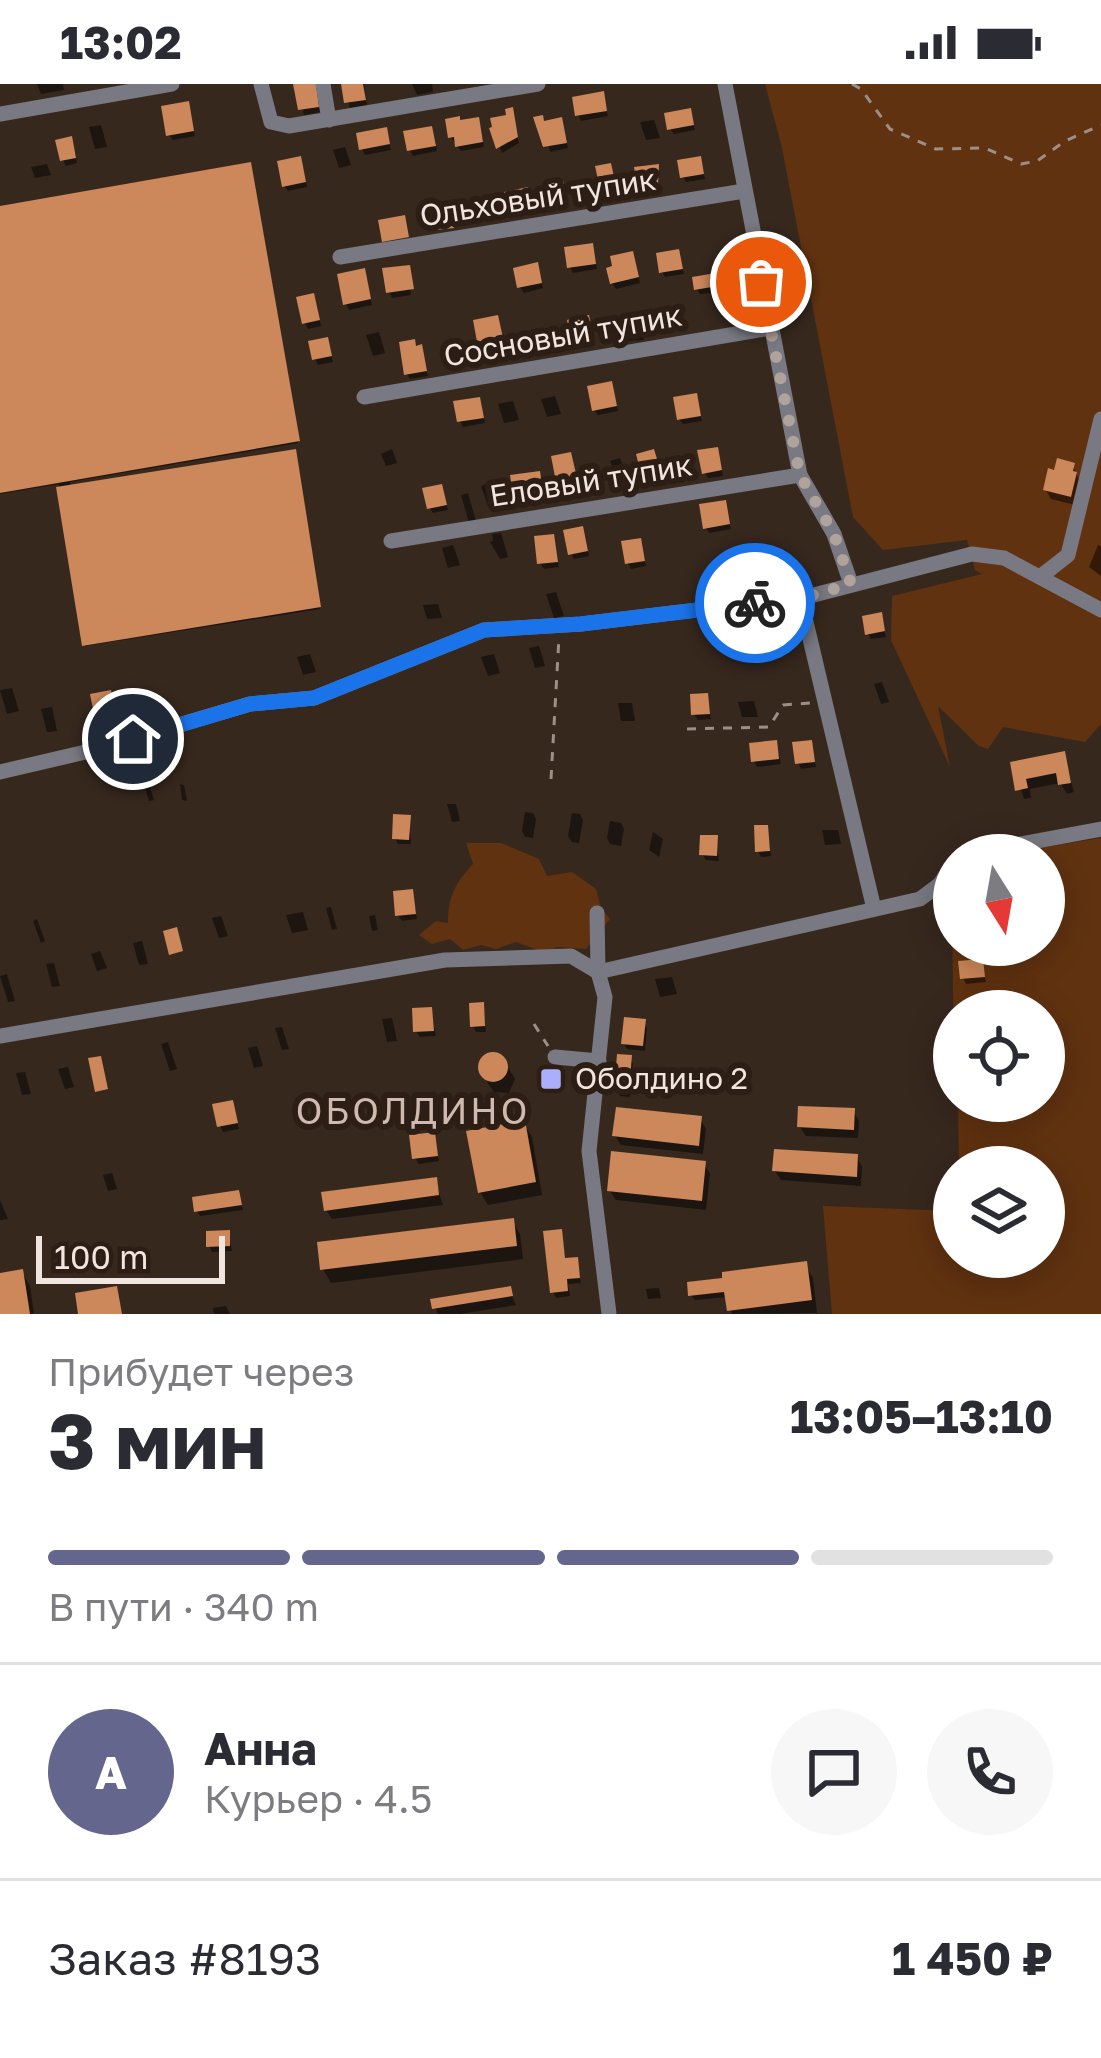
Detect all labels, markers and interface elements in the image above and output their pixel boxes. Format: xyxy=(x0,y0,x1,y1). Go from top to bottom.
text: 13:02 xyxy=(60,15,182,69)
street label: Ольховый тупик xyxy=(417,161,658,233)
pin xyxy=(710,231,812,333)
icon: bag xyxy=(728,249,794,315)
street label: Сосновый тупик xyxy=(441,296,685,374)
street label: Еловый тупик xyxy=(487,446,695,514)
courier xyxy=(695,543,815,663)
icon: bike xyxy=(722,570,788,636)
pin xyxy=(82,688,184,790)
icon: home xyxy=(100,706,166,772)
north arrow xyxy=(933,834,1065,966)
map controls xyxy=(933,834,1065,1278)
button: locate xyxy=(933,990,1065,1122)
place label: Оболдино 2 xyxy=(575,1060,748,1096)
marker: Оболдино 2 xyxy=(538,1066,564,1092)
district label: ОБОЛДИНО xyxy=(296,1089,530,1132)
button: layers xyxy=(933,1146,1065,1278)
scale bar xyxy=(36,1230,225,1283)
text: 100 m xyxy=(54,1237,148,1276)
text: Прибудет через xyxy=(48,1348,354,1395)
text: 13:05–13:10 xyxy=(790,1389,1053,1443)
text: 3 мин xyxy=(48,1393,266,1486)
text: В пути · 340 m xyxy=(48,1583,319,1630)
button: chat xyxy=(771,1709,897,1835)
button: phone xyxy=(927,1709,1053,1835)
text: Анна xyxy=(204,1721,317,1775)
text: А xyxy=(95,1745,127,1799)
text: Курьер · 4.5 xyxy=(204,1775,432,1822)
text: Заказ #8193 xyxy=(48,1931,321,1985)
text: 1 450 ₽ xyxy=(892,1931,1053,1985)

